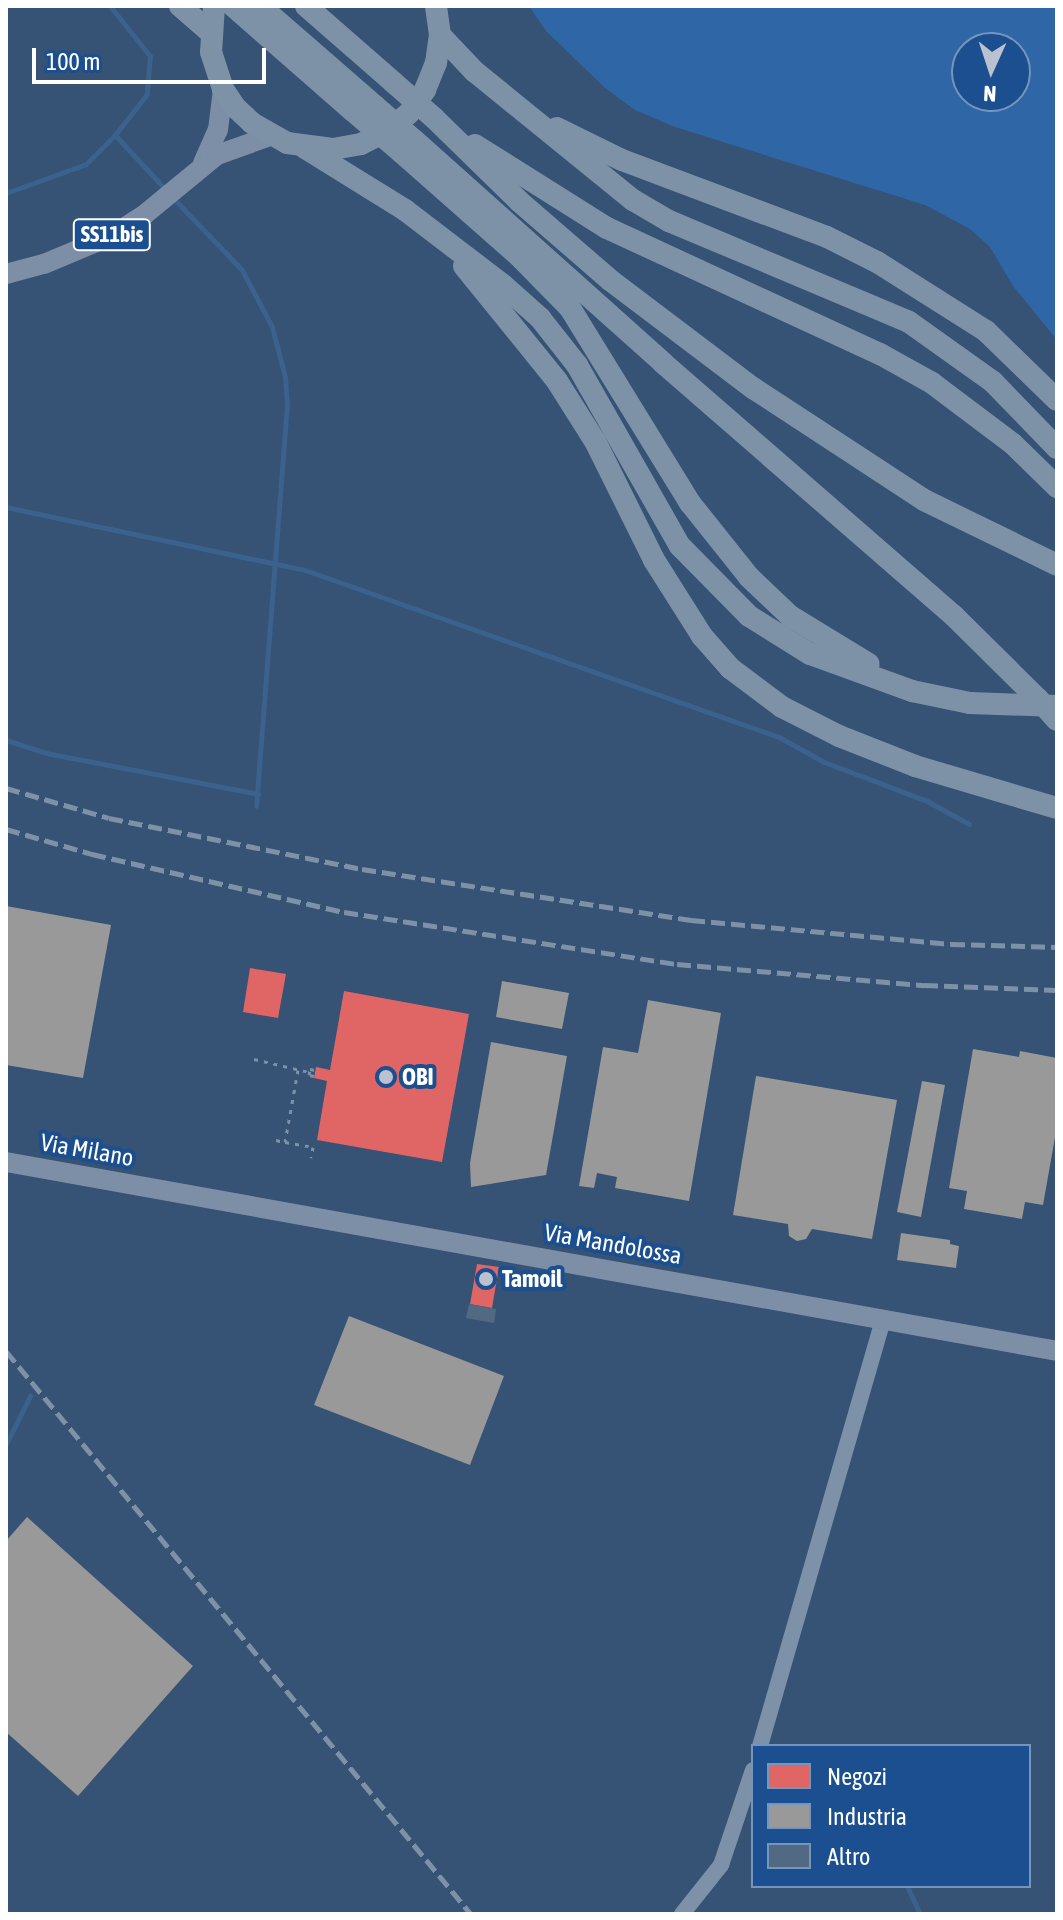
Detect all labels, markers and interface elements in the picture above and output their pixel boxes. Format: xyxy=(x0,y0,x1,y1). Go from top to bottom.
scale bar xyxy=(36,32,270,82)
north arrow xyxy=(951,32,1031,112)
text: 100 m xyxy=(46,48,100,75)
text: N xyxy=(983,81,997,107)
road number: SS11bis xyxy=(72,217,152,253)
place label: OBI xyxy=(402,1063,434,1091)
marker: OBI xyxy=(377,1068,395,1086)
street label: Via Milano xyxy=(38,1128,136,1172)
street label: Via Mandolossa xyxy=(542,1218,684,1270)
place label: Tamoil xyxy=(502,1265,562,1293)
marker: Tamoil xyxy=(477,1270,495,1288)
legend xyxy=(751,1744,1031,1888)
text: Negozi xyxy=(827,1763,887,1790)
text: Industria xyxy=(827,1803,907,1830)
text: Altro xyxy=(827,1843,870,1870)

